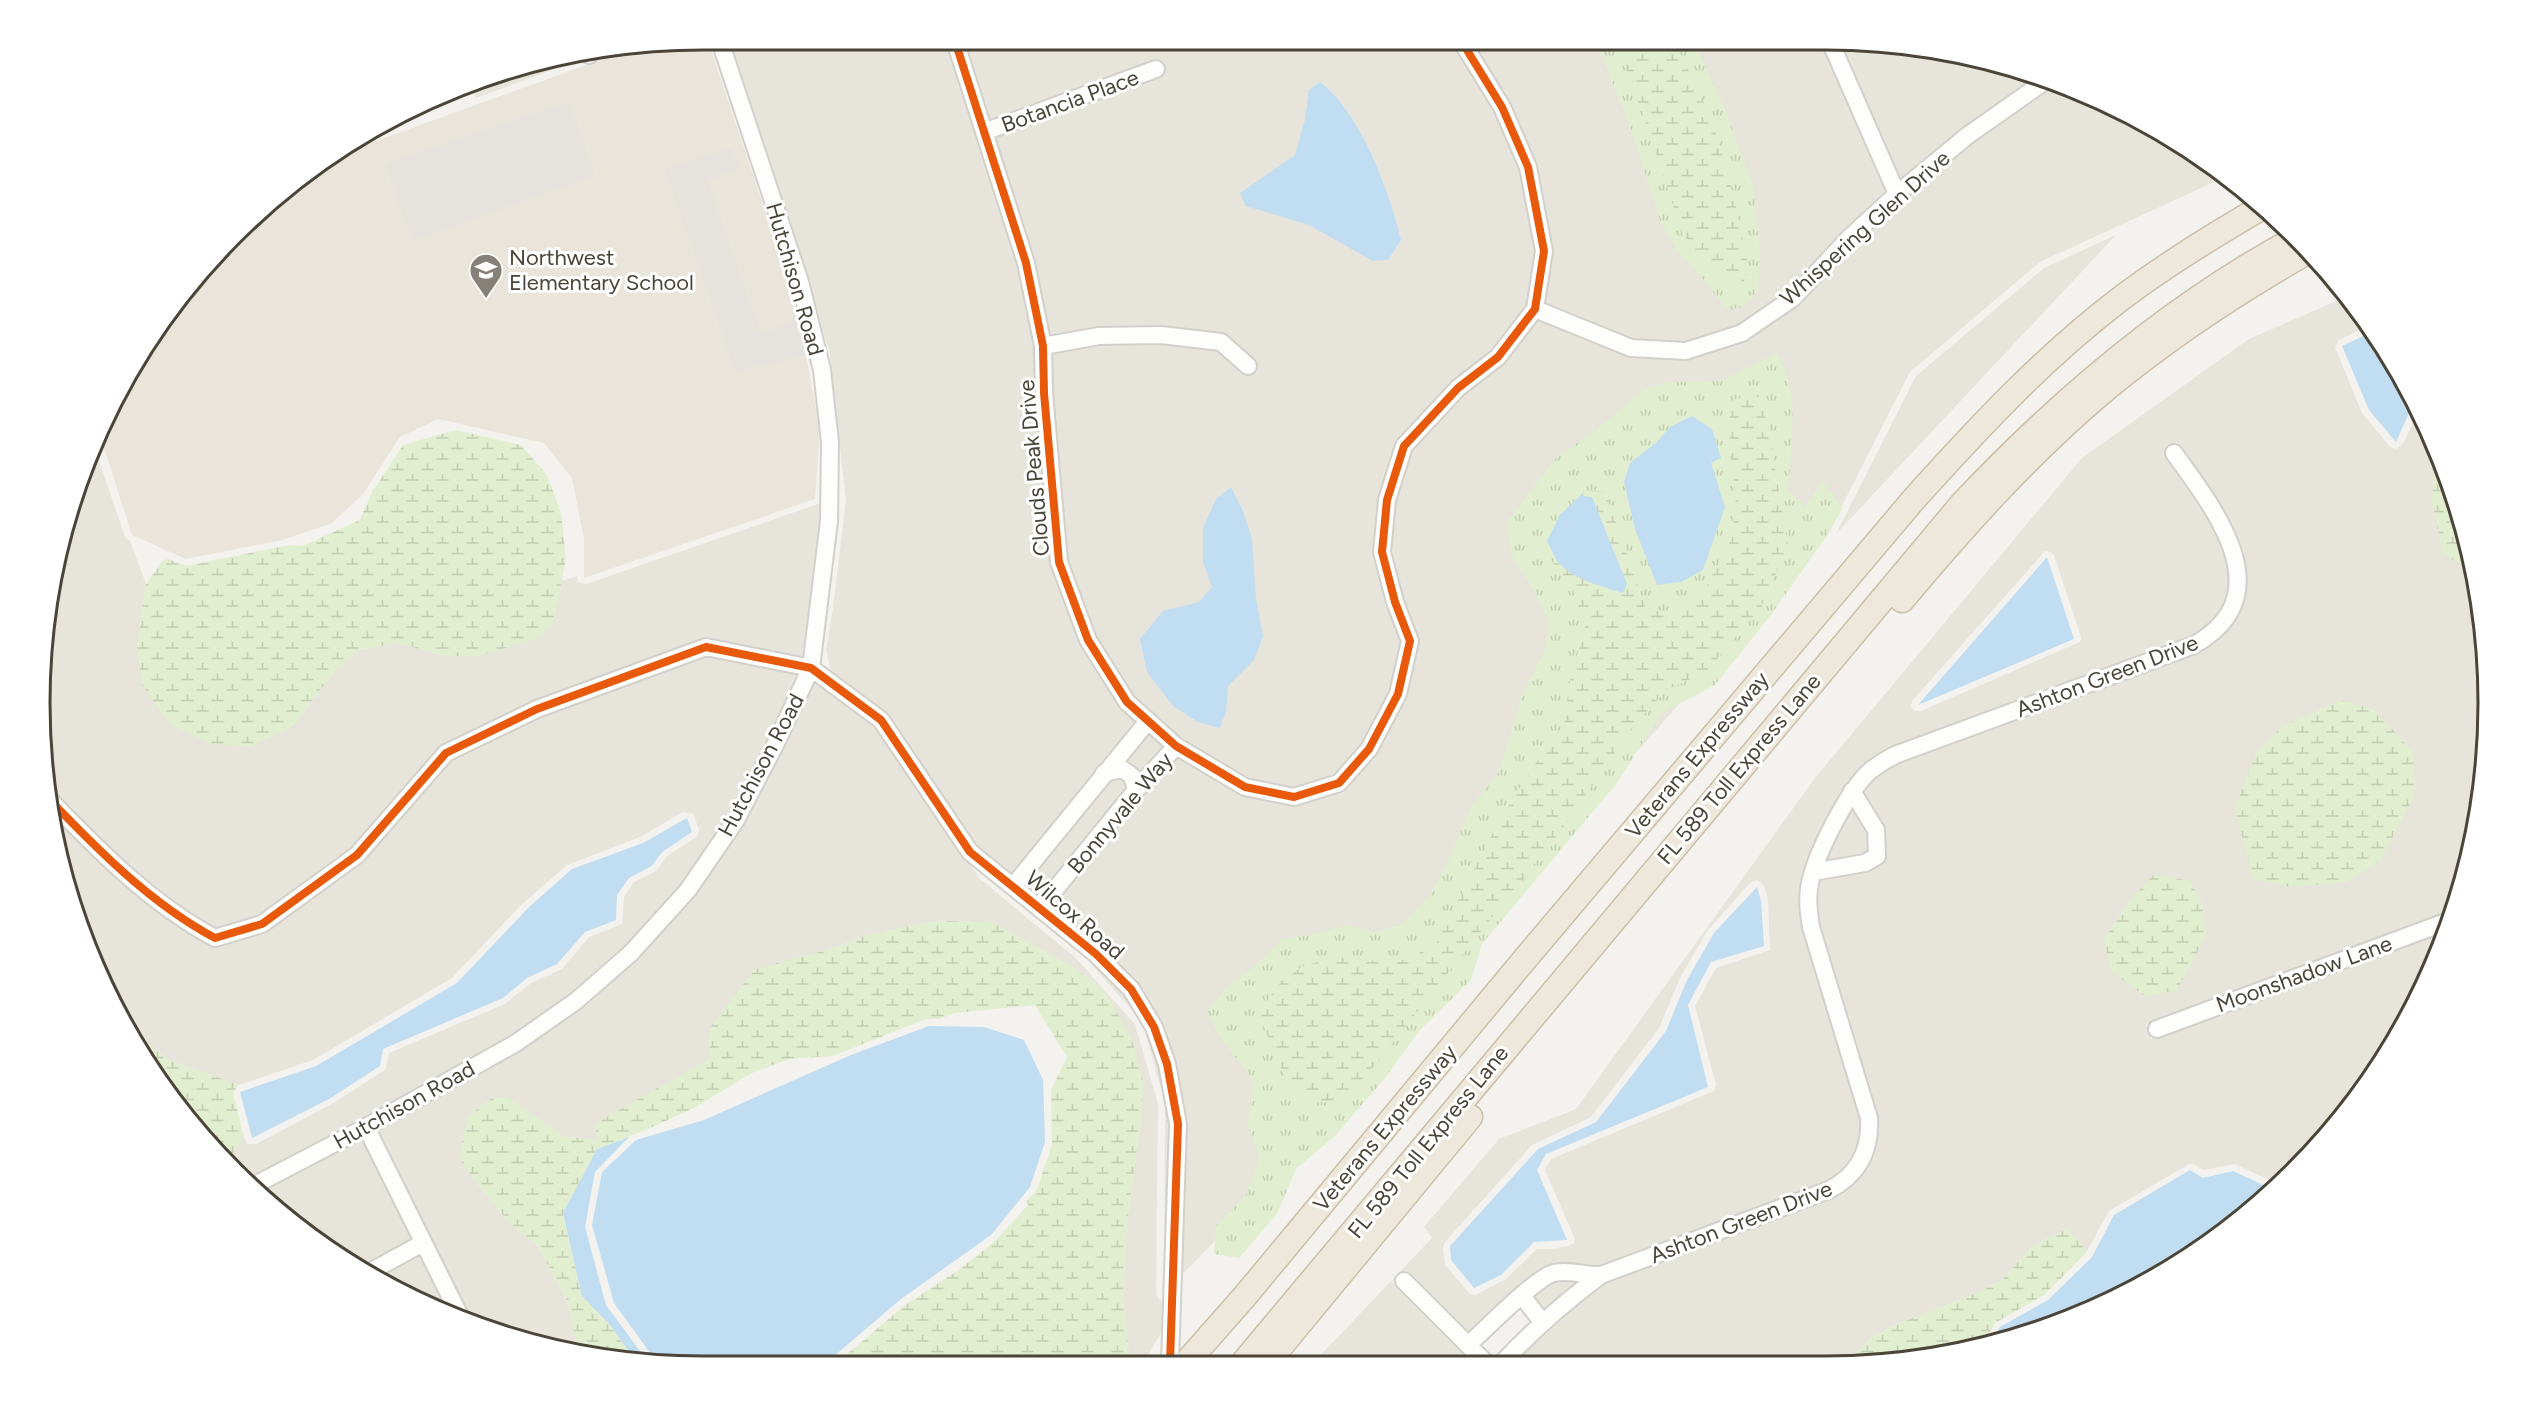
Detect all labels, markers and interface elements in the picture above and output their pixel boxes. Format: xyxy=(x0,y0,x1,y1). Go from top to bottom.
street label: Botancia Place xyxy=(998,64,1142,138)
street label: Whispering Glen Drive xyxy=(1775,145,1955,311)
street label: Hutchison Road xyxy=(760,199,830,359)
place label: Northwest Elementary School xyxy=(509,244,694,296)
school or university icon: Northwest Elementary School xyxy=(468,252,504,299)
street label: Clouds Peak Drive xyxy=(1013,379,1055,557)
street label: Ashton Green Drive xyxy=(2012,629,2202,723)
street label: Veterans Expressway xyxy=(1619,666,1775,844)
street label: FL 589 Toll Express Lane xyxy=(1651,668,1827,870)
street label: Hutchison Road xyxy=(712,689,810,841)
street label: Bonnyvale Way xyxy=(1062,747,1179,879)
street label: Wilcox Road xyxy=(1020,865,1130,965)
street label: Moonshadow Lane xyxy=(2212,930,2396,1018)
street label: Veterans Expressway xyxy=(1307,1039,1463,1217)
street label: FL 589 Toll Express Lane xyxy=(1342,1040,1514,1244)
street label: Hutchison Road xyxy=(328,1055,480,1155)
street label: Ashton Green Drive xyxy=(1646,1175,1836,1269)

